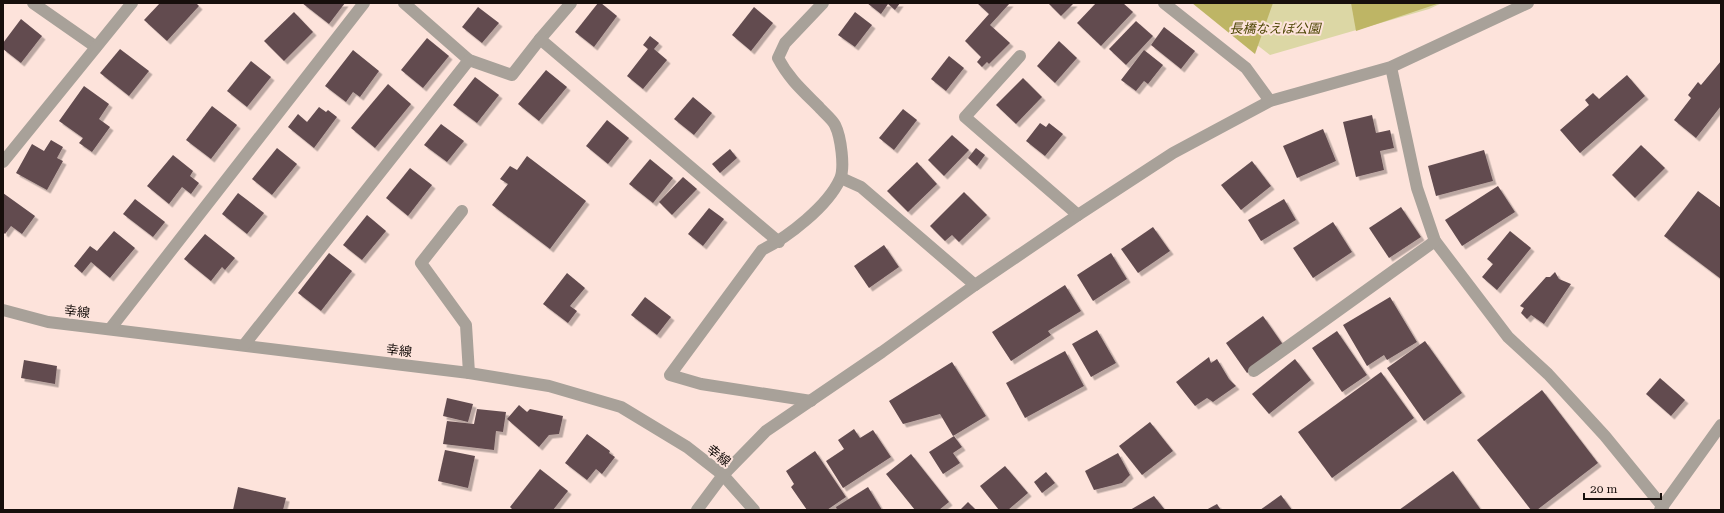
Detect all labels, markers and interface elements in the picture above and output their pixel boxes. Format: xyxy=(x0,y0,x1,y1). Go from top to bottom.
park label: 長橋なえぼ公園 xyxy=(1229,21,1322,36)
street label: 幸線 xyxy=(63,302,91,321)
street label: 幸線 xyxy=(385,341,413,360)
street label: 幸線 xyxy=(704,441,734,469)
scale bar xyxy=(1584,475,1661,501)
text: 20 m xyxy=(1590,482,1617,496)

